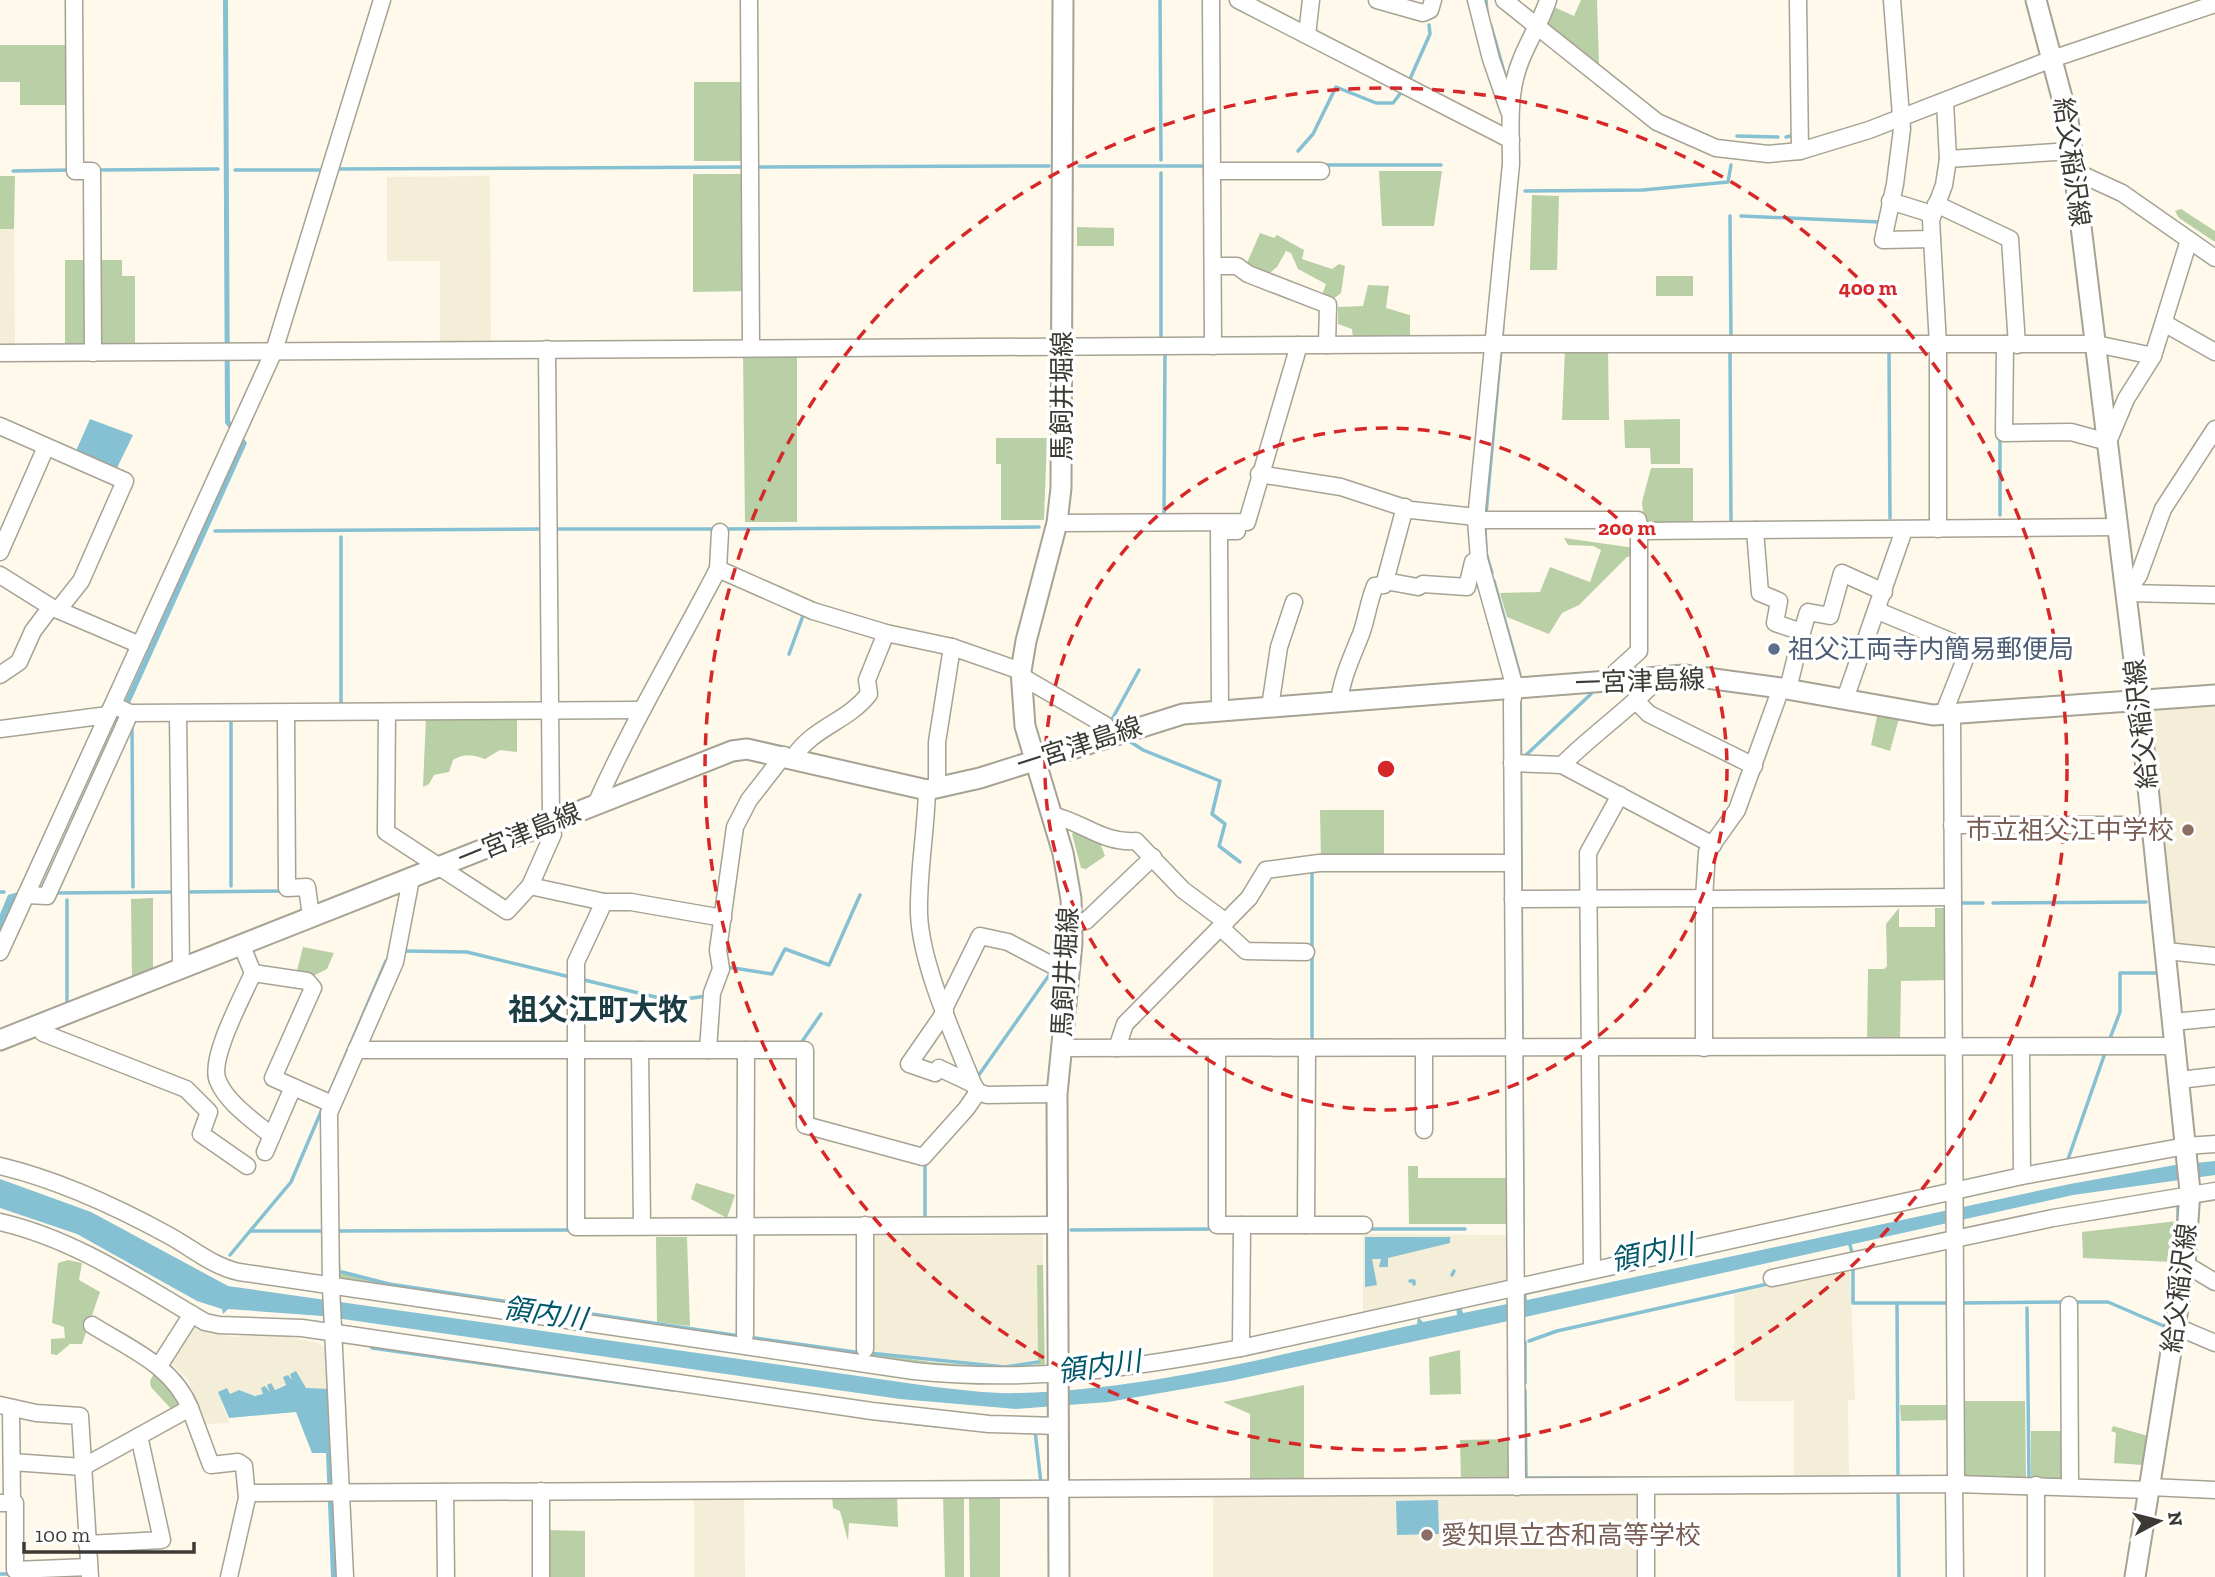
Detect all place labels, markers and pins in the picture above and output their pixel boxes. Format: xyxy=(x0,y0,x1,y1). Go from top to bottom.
place label: 祖父江両寺内簡易郵便局 xyxy=(1788,633,2074,665)
marker: 祖父江両寺内簡易郵便局 xyxy=(1766,641,1782,657)
centre of rings xyxy=(1374,757,1398,781)
place label: 市立祖父江中学校 xyxy=(1966,814,2174,846)
marker: 市立祖父江中学校 xyxy=(2180,822,2196,838)
place label: 愛知県立杏和高等学校 xyxy=(1441,1519,1701,1551)
marker: 愛知県立杏和高等学校 xyxy=(1419,1527,1435,1543)

